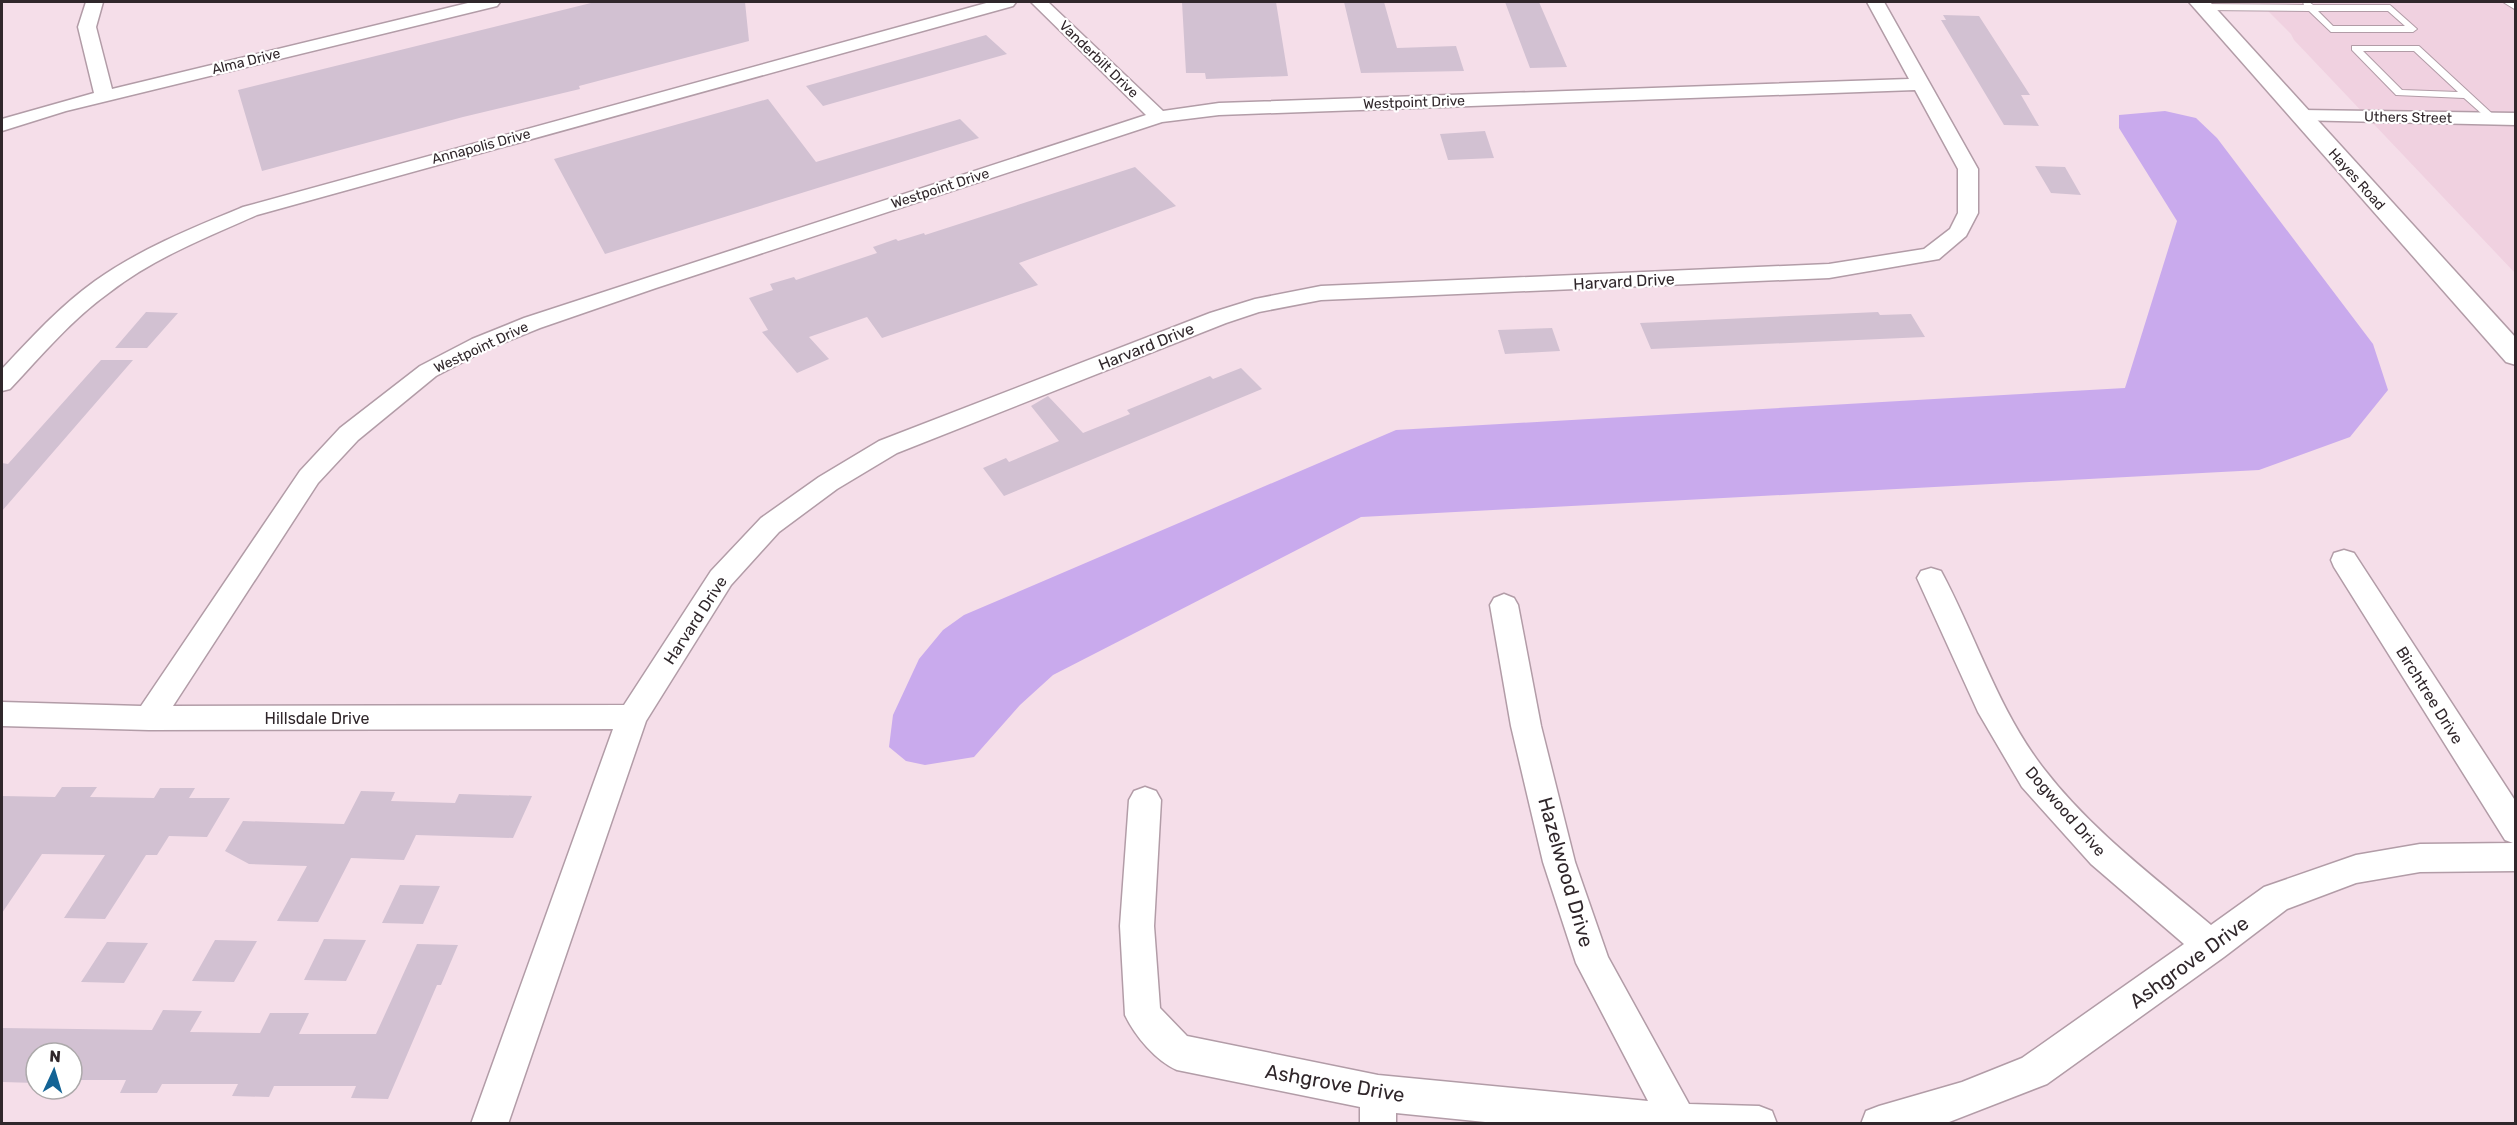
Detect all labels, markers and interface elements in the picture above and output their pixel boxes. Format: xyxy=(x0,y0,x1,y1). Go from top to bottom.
street label: Vanderbilt Drive xyxy=(1055,17,1142,102)
street label: Alma Drive xyxy=(210,45,282,78)
street label: Westpoint Drive xyxy=(1363,92,1465,113)
street label: Uthers Street xyxy=(2364,108,2453,127)
street label: Annapolis Drive xyxy=(430,125,533,168)
street label: Hayes Road xyxy=(2325,145,2389,213)
street label: Westpoint Drive xyxy=(889,165,991,212)
street label: Harvard Drive xyxy=(1573,269,1675,294)
street label: Westpoint Drive xyxy=(431,318,531,377)
street label: Harvard Drive xyxy=(1096,319,1197,374)
street label: Harvard Drive xyxy=(660,572,731,668)
street label: Birchtree Drive xyxy=(2392,643,2467,748)
street label: Hillsdale Drive xyxy=(265,709,369,728)
street label: Dogwood Drive xyxy=(2021,763,2110,860)
street label: Hazelwood Drive xyxy=(1533,794,1599,950)
street label: Ashgrove Drive xyxy=(2125,911,2253,1013)
north arrow xyxy=(24,1041,84,1101)
text: N xyxy=(49,1047,61,1066)
street label: Ashgrove Drive xyxy=(1263,1059,1407,1107)

